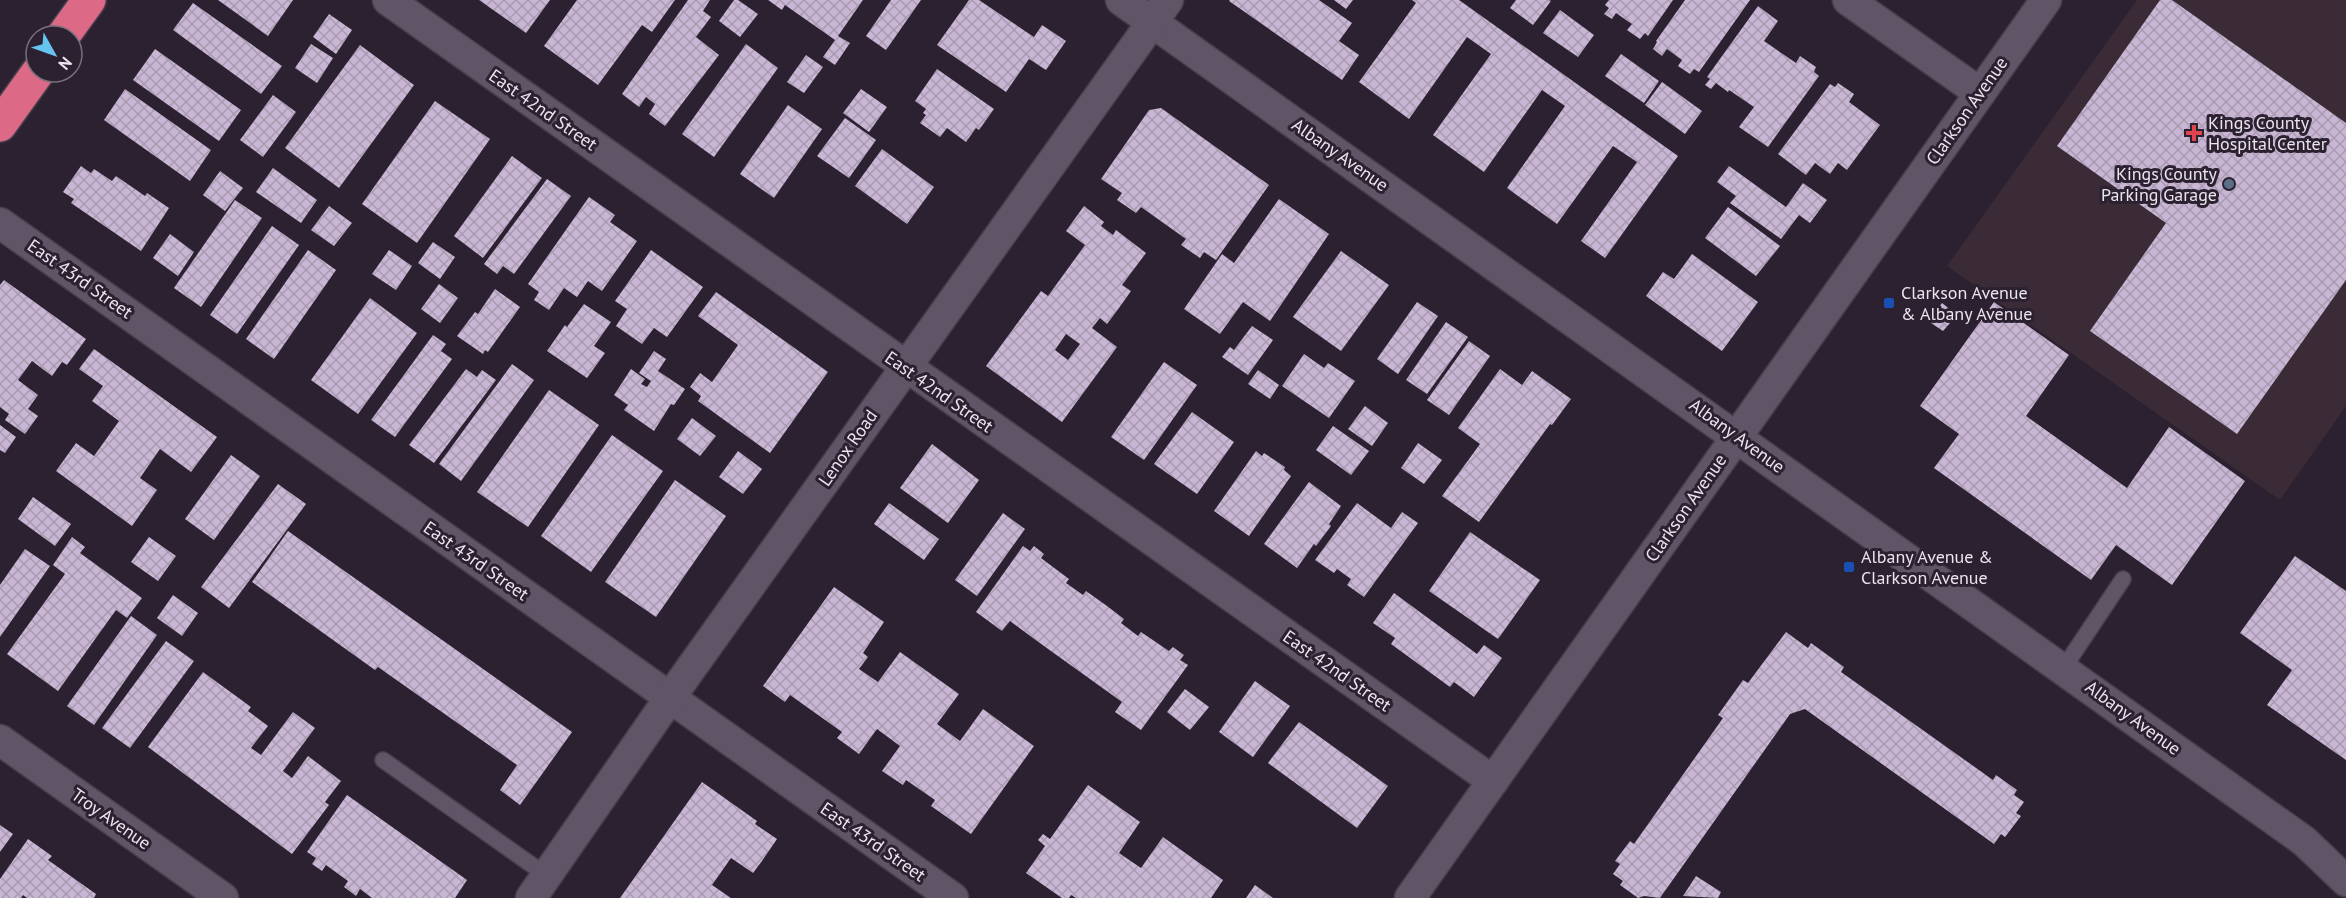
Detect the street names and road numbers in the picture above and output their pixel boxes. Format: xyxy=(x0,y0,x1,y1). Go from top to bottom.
street label: Clarkson Avenue xyxy=(1921,52,2012,169)
street label: East 42nd Street xyxy=(485,64,602,155)
street label: Albany Avenue xyxy=(1288,113,1393,196)
street label: East 43rd Street xyxy=(23,234,137,323)
street label: East 42nd Street xyxy=(881,346,998,437)
street label: Albany Avenue xyxy=(1685,393,1790,478)
street label: Lenox Road xyxy=(813,405,882,490)
street label: Clarkson Avenue xyxy=(1640,449,1731,566)
street label: East 43rd Street xyxy=(419,516,533,605)
street label: East 42nd Street xyxy=(1279,625,1396,716)
street label: Albany Avenue xyxy=(2081,675,2186,760)
street label: Troy Avenue xyxy=(67,783,155,854)
street label: East 43rd Street xyxy=(816,797,930,886)

